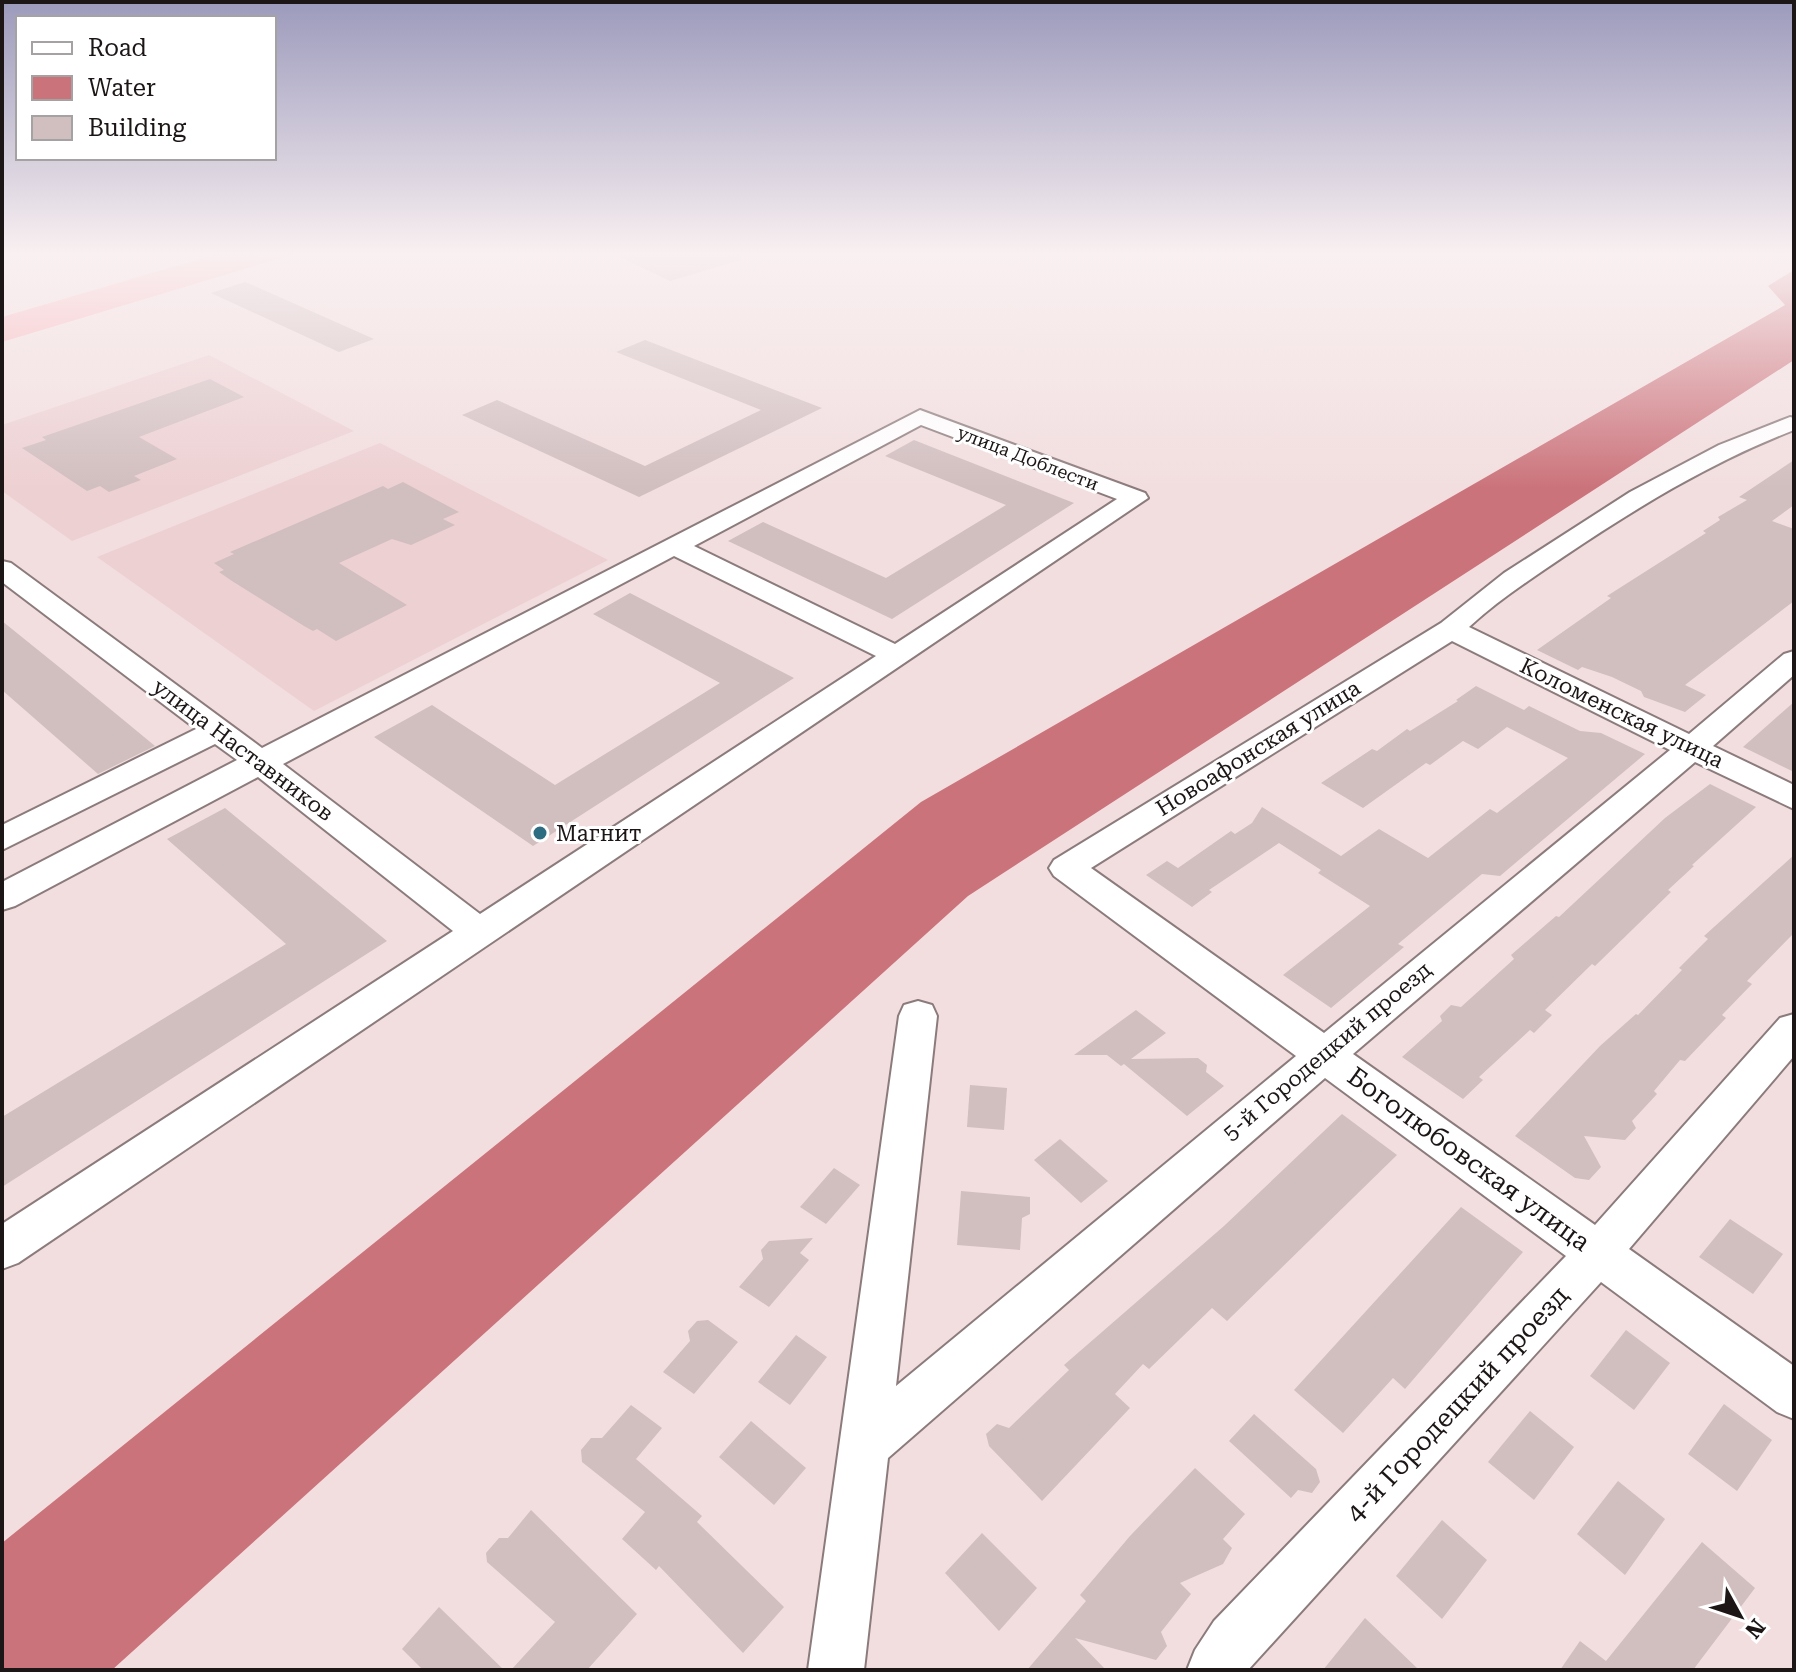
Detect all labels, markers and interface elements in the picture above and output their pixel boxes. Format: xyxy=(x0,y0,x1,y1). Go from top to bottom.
legend xyxy=(16,16,276,160)
text: Road xyxy=(88,34,147,62)
text: Water xyxy=(88,74,156,102)
text: Building xyxy=(88,114,186,142)
street label: улица Доблести xyxy=(954,421,1102,495)
street label: Коломенская улица xyxy=(1516,653,1728,773)
street label: улица Наставников xyxy=(148,674,338,826)
street label: Новоафонская улица xyxy=(1151,675,1365,821)
place label: Магнит xyxy=(556,821,641,846)
marker: Магнит xyxy=(531,824,549,842)
street label: 5-й Городецкий проезд xyxy=(1218,957,1436,1145)
street label: Боголюбовская улица xyxy=(1342,1061,1596,1257)
street label: 4-й Городецкий проезд xyxy=(1340,1280,1574,1528)
north arrow xyxy=(1700,1576,1780,1656)
text: N xyxy=(1740,1614,1770,1643)

